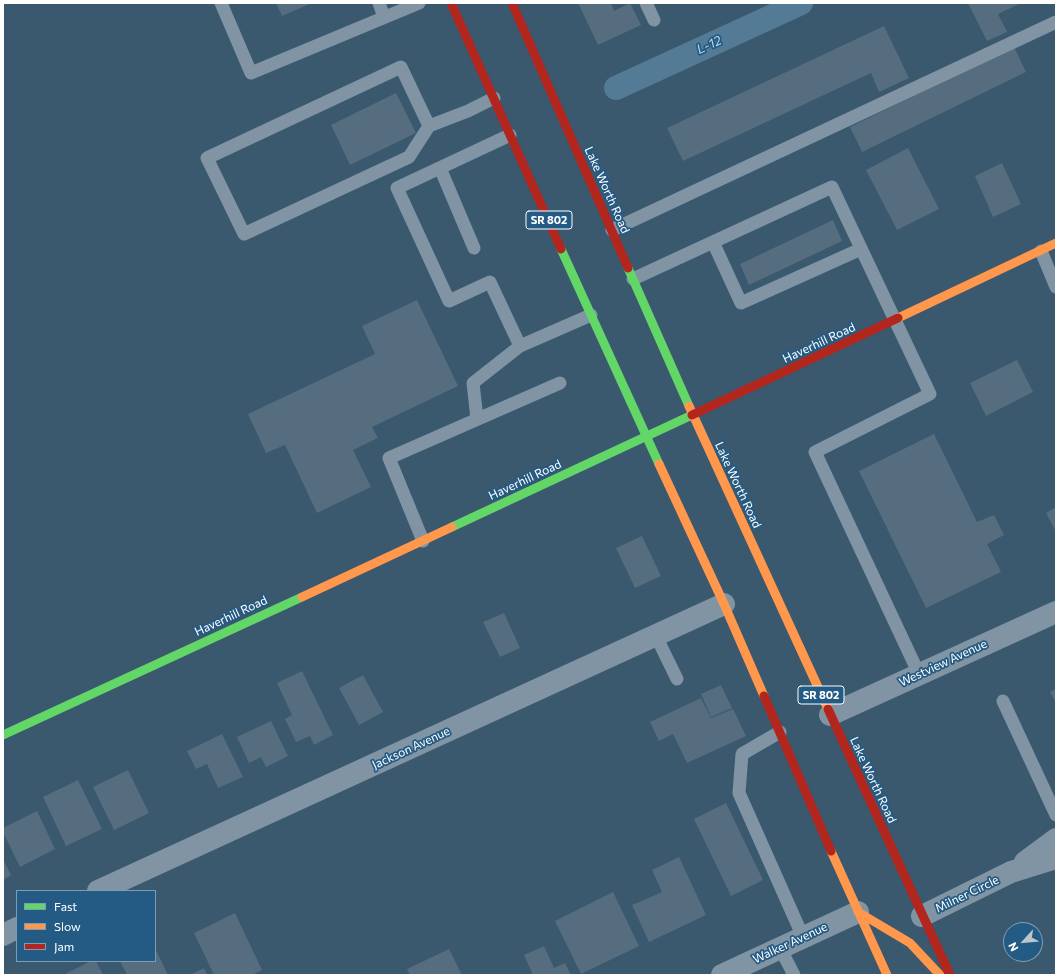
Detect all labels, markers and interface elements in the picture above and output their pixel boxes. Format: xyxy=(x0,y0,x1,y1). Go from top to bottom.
water label: L-12 xyxy=(694,32,724,58)
street label: Lake Worth Road xyxy=(581,144,633,236)
road number: SR 802 xyxy=(526,211,572,229)
street label: Haverhill Road xyxy=(780,320,858,366)
street label: Lake Worth Road xyxy=(712,440,764,530)
street label: Haverhill Road xyxy=(486,457,564,503)
street label: Haverhill Road xyxy=(192,593,270,639)
street label: Westview Avenue xyxy=(897,636,989,690)
road number: SR 802 xyxy=(798,686,844,704)
street label: Jackson Avenue xyxy=(370,724,452,772)
street label: Lake Worth Road xyxy=(847,735,899,825)
street label: Milner Circle xyxy=(933,872,1001,916)
legend xyxy=(16,890,156,962)
text: Fast xyxy=(54,899,77,913)
text: Slow xyxy=(54,919,81,933)
street label: Walker Avenue xyxy=(750,919,830,967)
north arrow xyxy=(1003,922,1043,962)
text: Jam xyxy=(54,939,74,953)
text: N xyxy=(1005,941,1020,954)

